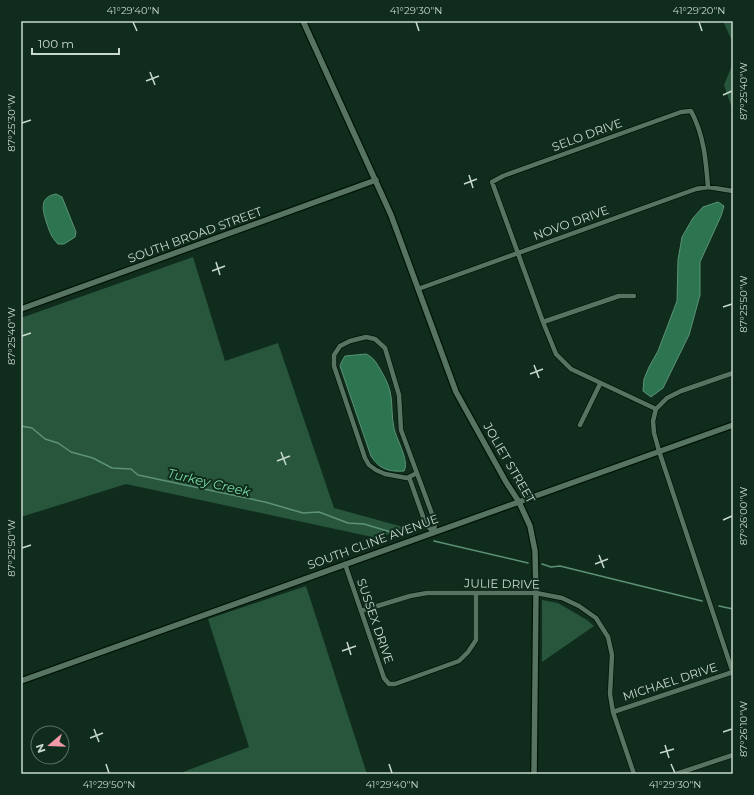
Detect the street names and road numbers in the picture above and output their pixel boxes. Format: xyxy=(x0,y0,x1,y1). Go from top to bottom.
street label: SELO DRIVE xyxy=(550,115,624,154)
street label: NOVO DRIVE xyxy=(531,202,611,243)
street label: SOUTH BROAD STREET xyxy=(126,203,264,266)
street label: JOLIET STREET xyxy=(480,419,539,506)
street label: SOUTH CLINE AVENUE xyxy=(305,511,440,572)
street label: JULIE DRIVE xyxy=(463,575,540,592)
street label: SUSSEX DRIVE xyxy=(354,576,397,665)
street label: MICHAEL DRIVE xyxy=(621,659,719,704)

